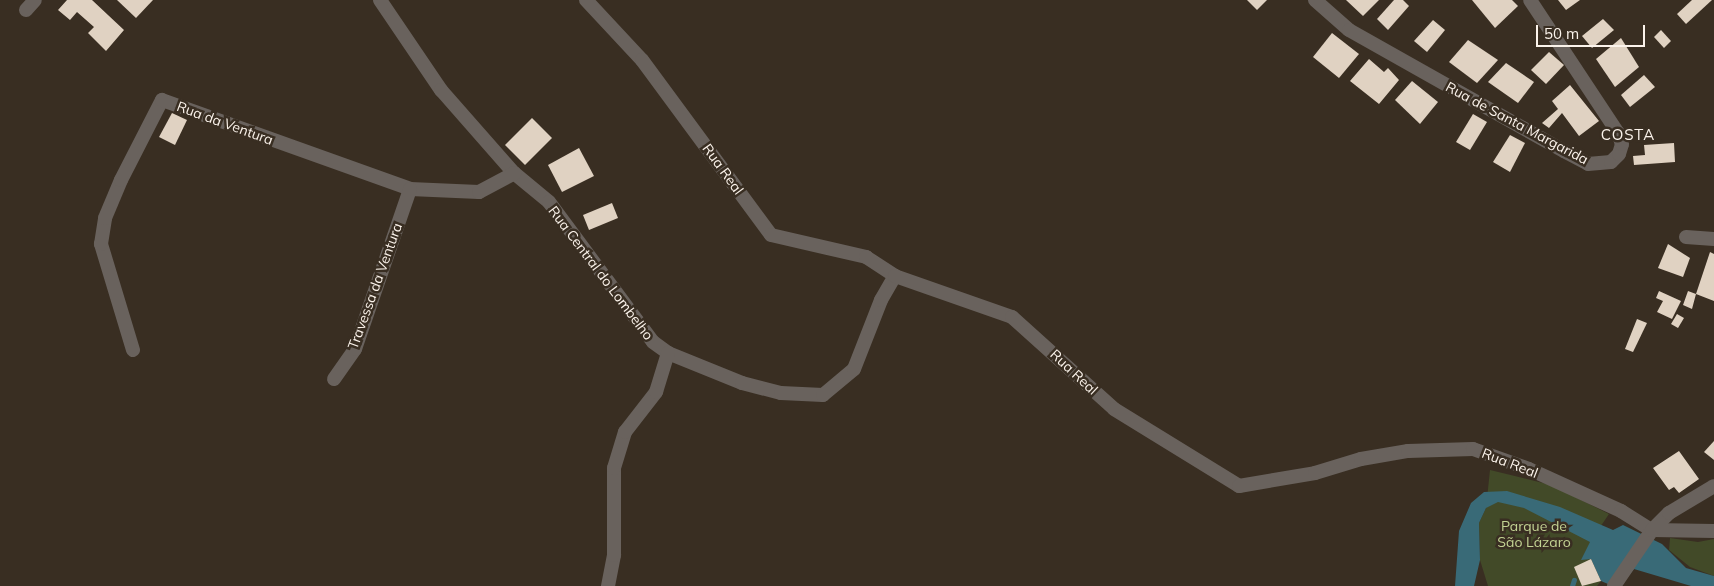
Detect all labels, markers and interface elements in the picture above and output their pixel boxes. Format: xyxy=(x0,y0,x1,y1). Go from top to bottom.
scale bar xyxy=(1539,15,1648,47)
text: 50 m xyxy=(1544,24,1579,43)
street label: Rua de Santa Margarida xyxy=(1443,78,1591,168)
street label: Rua da Ventura xyxy=(174,98,276,148)
district label: COSTA xyxy=(1600,126,1656,144)
street label: Rua Real xyxy=(699,140,747,198)
street label: Rua Central do Lombelho xyxy=(545,203,657,343)
street label: Travessa da Ventura xyxy=(344,221,406,351)
street label: Rua Real xyxy=(1047,346,1101,398)
street label: Rua Real xyxy=(1480,445,1540,481)
park label: Parque de São Lázaro xyxy=(1497,518,1571,550)

